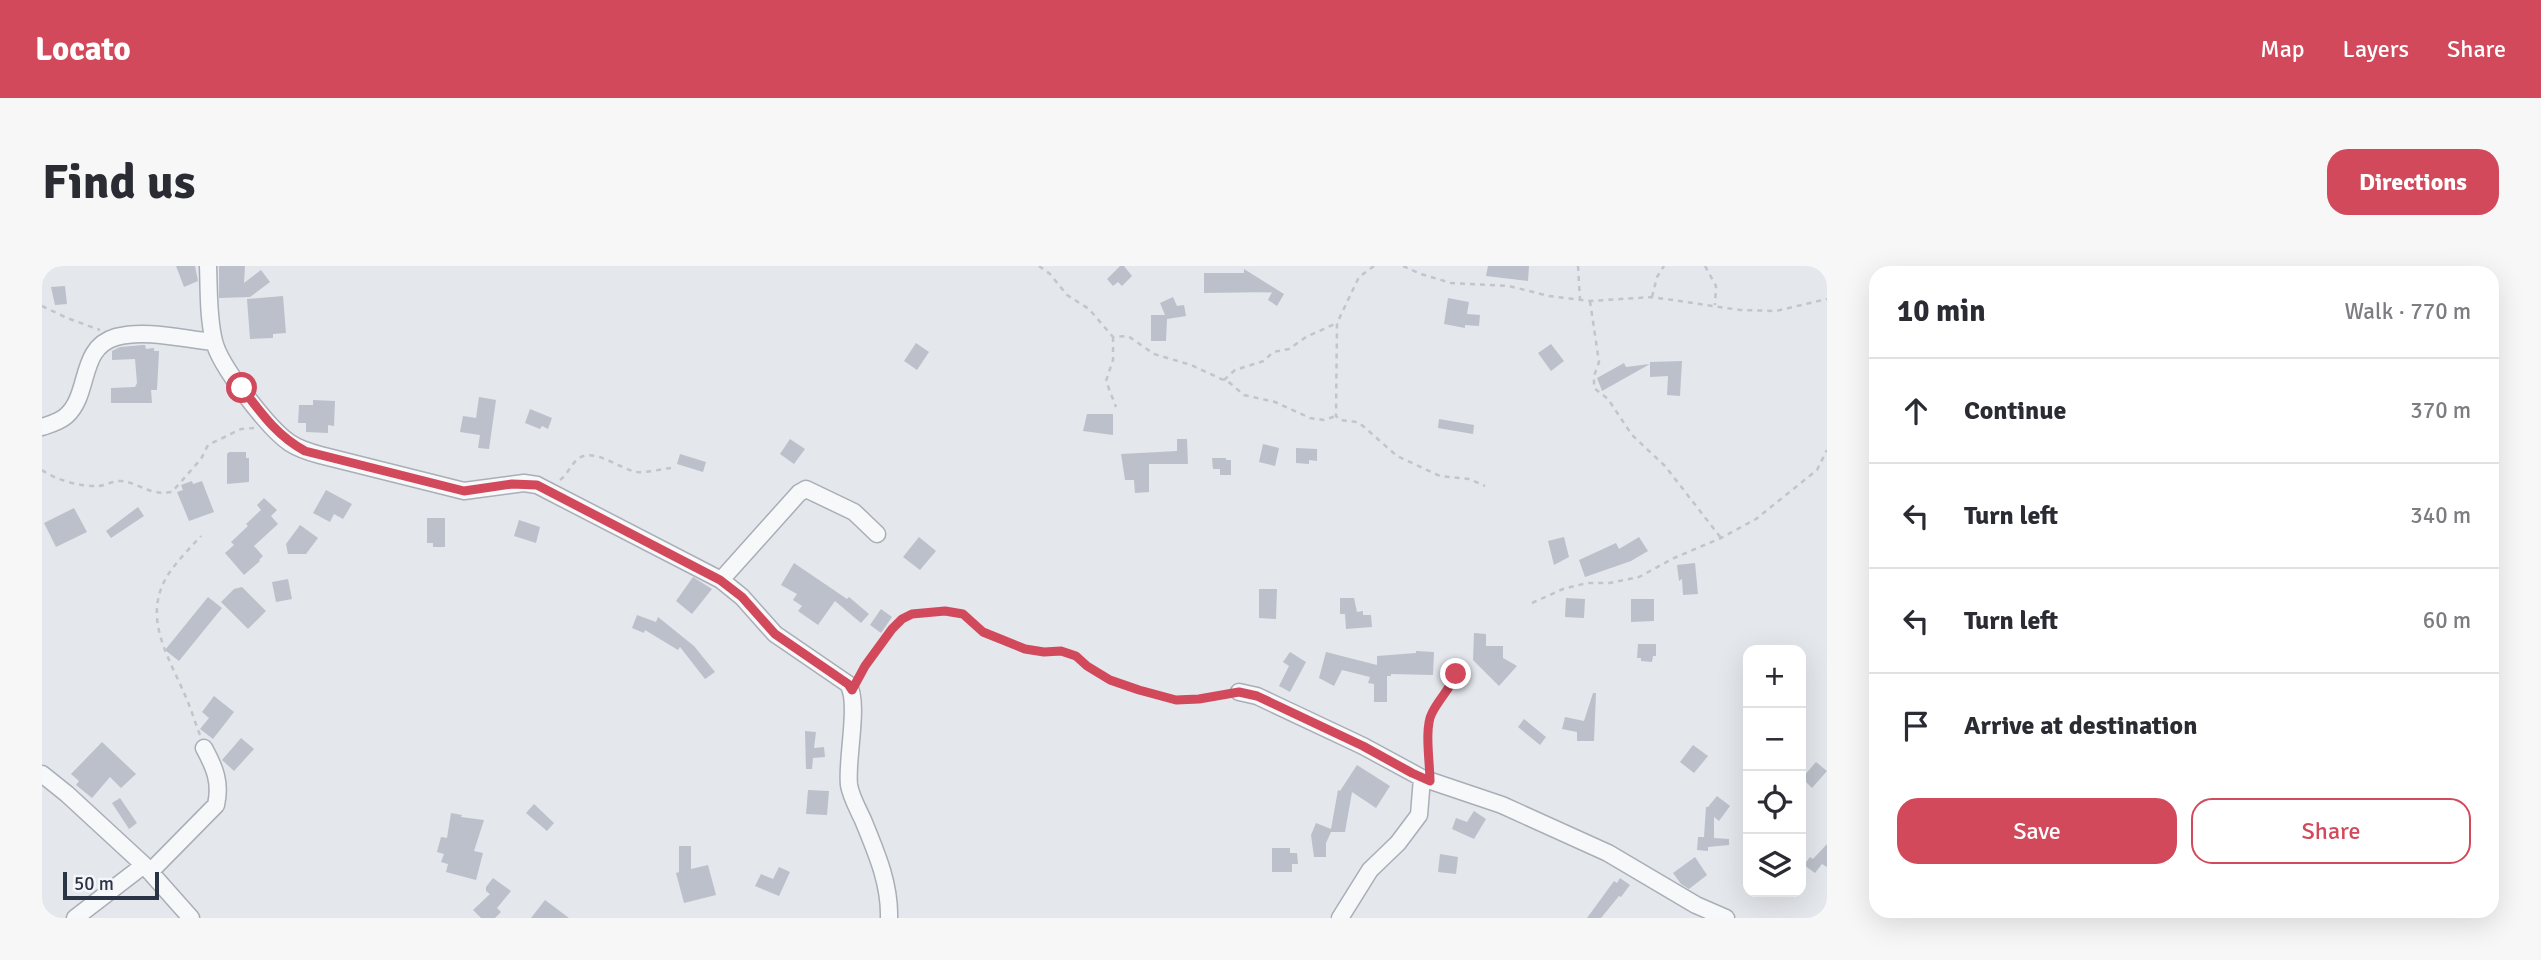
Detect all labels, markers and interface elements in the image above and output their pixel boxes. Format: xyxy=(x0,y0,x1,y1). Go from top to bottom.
text: Locato xyxy=(35,29,131,70)
text: Map xyxy=(2260,34,2305,64)
text: Layers xyxy=(2343,34,2409,64)
text: Share xyxy=(2447,34,2506,64)
button: Directions xyxy=(2327,149,2499,215)
text: Find us xyxy=(42,152,195,212)
text: 10 min xyxy=(1897,293,1986,330)
text: Walk · 770 m xyxy=(2345,297,2471,326)
route start xyxy=(226,372,257,403)
icon: ahead xyxy=(1897,392,1935,430)
text: Continue xyxy=(1964,395,2066,427)
text: 370 m xyxy=(2410,396,2471,425)
icon: left xyxy=(1897,497,1935,535)
text: Turn left xyxy=(1964,500,2058,532)
text: 340 m xyxy=(2410,501,2471,530)
icon: left xyxy=(1897,602,1935,640)
text: Turn left xyxy=(1964,605,2058,637)
text: 60 m xyxy=(2423,606,2471,635)
map controls xyxy=(1743,645,1806,897)
button: + xyxy=(1743,645,1806,708)
route end xyxy=(1440,658,1471,689)
icon: arrive xyxy=(1897,707,1935,745)
button: − xyxy=(1743,708,1806,771)
text: Arrive at destination xyxy=(1964,710,2197,742)
button: locate xyxy=(1743,771,1806,834)
button: Save xyxy=(1897,798,2177,864)
button: Share xyxy=(2191,798,2471,864)
button: layers xyxy=(1743,834,1806,897)
scale bar xyxy=(63,869,159,901)
text: 50 m xyxy=(74,872,114,896)

